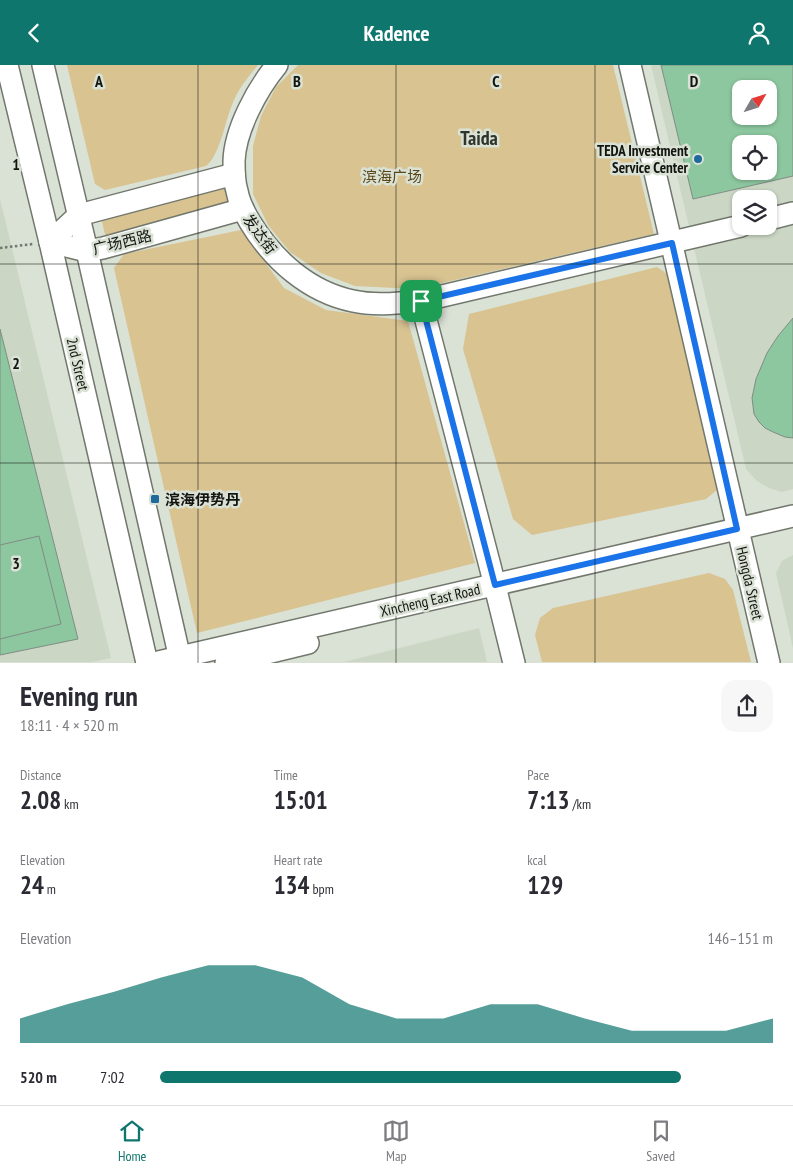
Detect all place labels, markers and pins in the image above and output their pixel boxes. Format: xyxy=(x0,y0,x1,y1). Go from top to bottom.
place label: TEDA Investment Service Center xyxy=(597,141,689,177)
marker: TEDA Investment Service Center xyxy=(692,153,704,165)
pin xyxy=(400,280,442,322)
place label: 滨海伊势丹 xyxy=(165,490,240,509)
marker: 滨海伊势丹 xyxy=(149,493,161,505)

